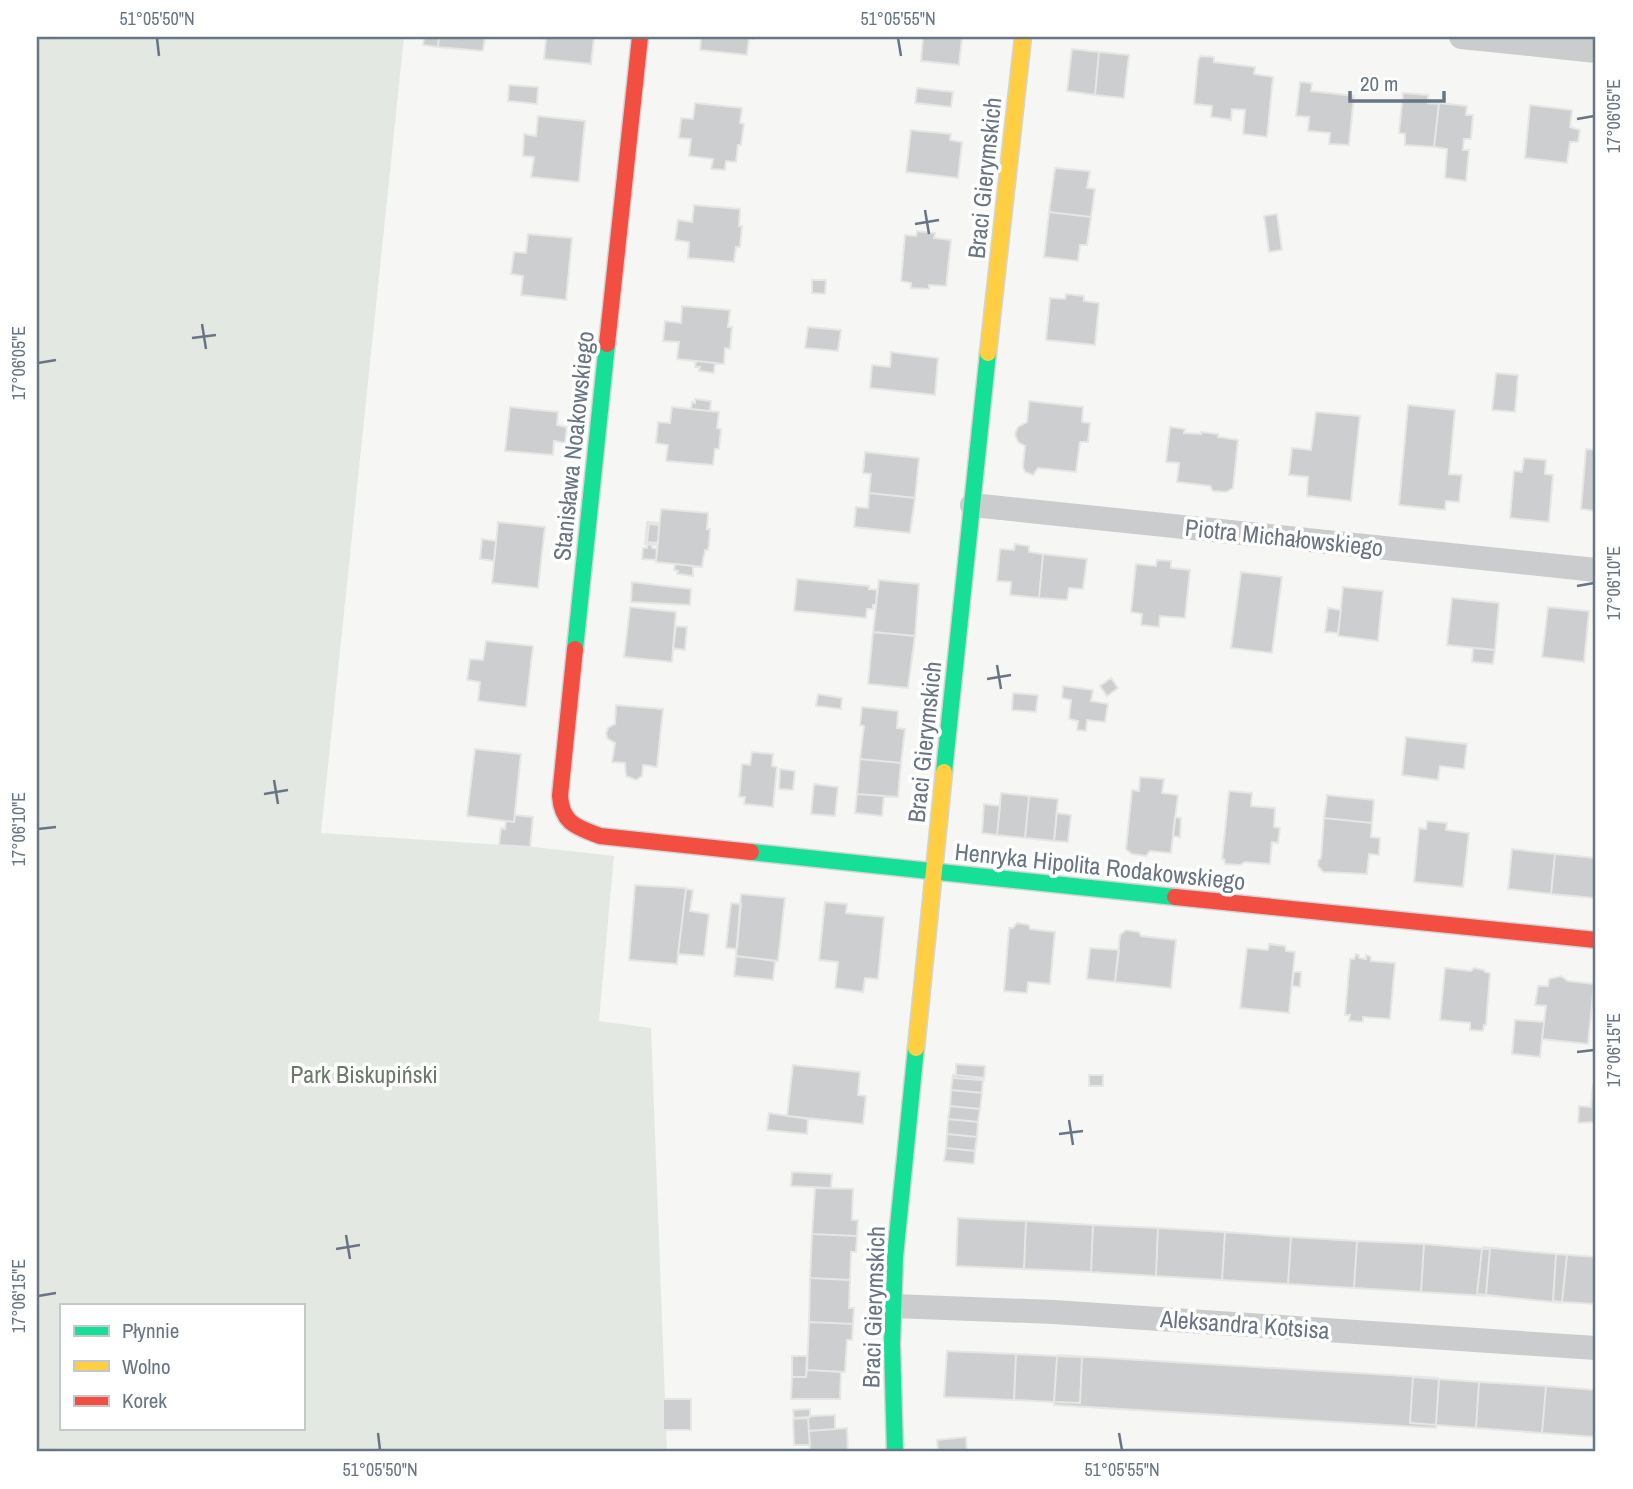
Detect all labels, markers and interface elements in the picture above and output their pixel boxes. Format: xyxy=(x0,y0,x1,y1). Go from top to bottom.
text: 51°05'50"N xyxy=(119,6,195,31)
text: 51°05'55"N xyxy=(860,6,936,31)
scale bar xyxy=(1350,60,1444,104)
text: 20 m xyxy=(1360,69,1398,98)
text: 17°06'05"E xyxy=(1601,79,1626,153)
street label: Braci Gierymskich xyxy=(960,96,1008,260)
text: 17°06'05"E xyxy=(6,326,31,400)
street label: Stanisława Noakowskiego xyxy=(545,329,601,562)
street label: Piotra Michałowskiego xyxy=(1183,511,1385,563)
text: 17°06'10"E xyxy=(1601,546,1626,620)
street label: Braci Gierymskich xyxy=(900,660,948,824)
text: 17°06'10"E xyxy=(6,792,31,866)
street label: Henryka Hipolita Rodakowskiego xyxy=(953,835,1247,897)
text: 17°06'15"E xyxy=(1601,1013,1626,1087)
park label: Park Biskupiński xyxy=(290,1058,438,1090)
street label: Braci Gierymskich xyxy=(854,1226,892,1388)
text: 17°06'15"E xyxy=(6,1259,31,1333)
street label: Aleksandra Kotsisa xyxy=(1158,1302,1331,1346)
legend xyxy=(60,1304,304,1430)
text: Płynnie xyxy=(122,1316,179,1345)
text: Wolno xyxy=(122,1352,171,1381)
text: Korek xyxy=(122,1386,167,1415)
text: 51°05'50"N xyxy=(342,1457,418,1482)
text: 51°05'55"N xyxy=(1084,1457,1160,1482)

